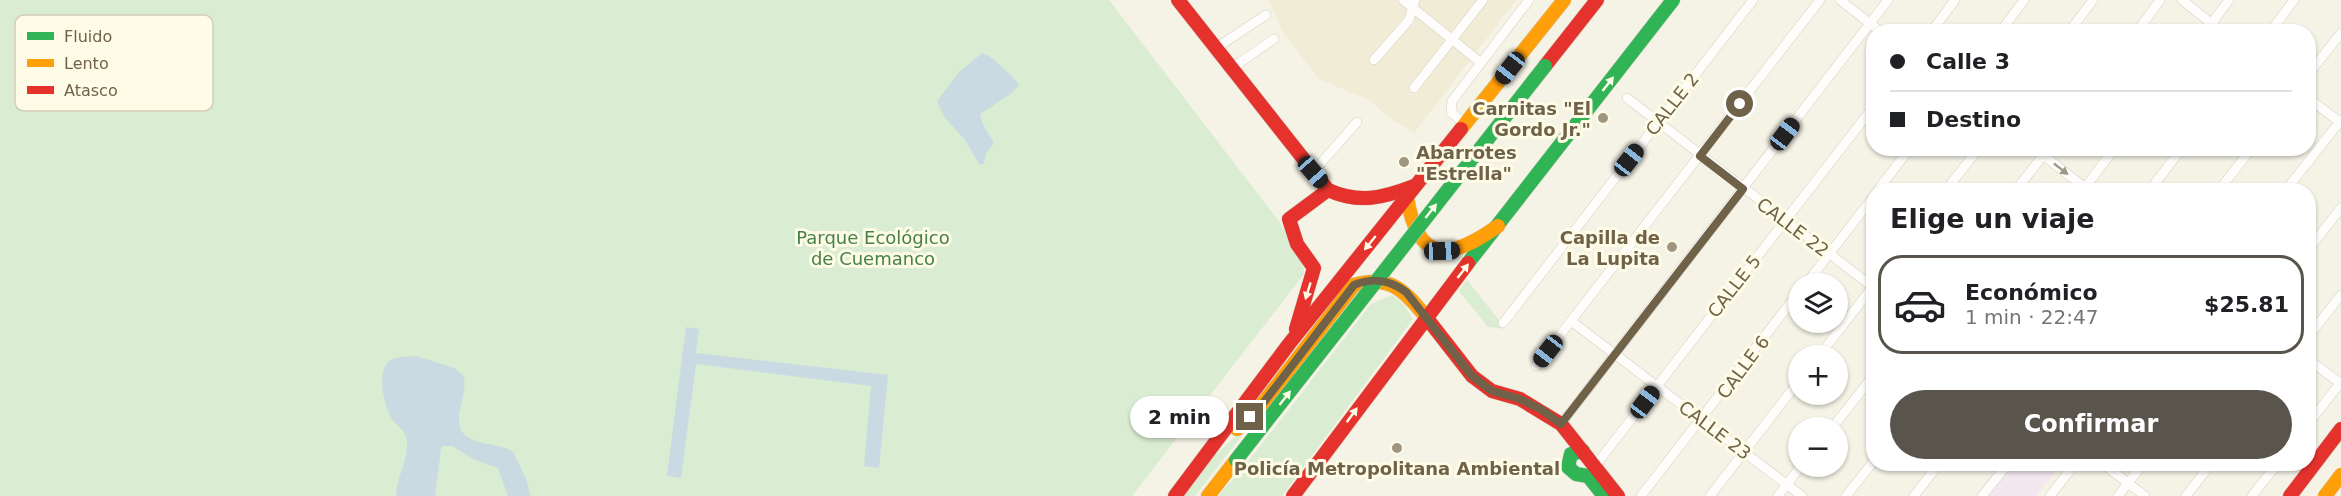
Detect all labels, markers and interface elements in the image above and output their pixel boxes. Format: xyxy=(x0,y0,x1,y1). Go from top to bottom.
legend xyxy=(15,15,213,111)
text: Fluido xyxy=(64,27,112,46)
car xyxy=(1492,48,1528,88)
text: Calle 3 xyxy=(1926,49,2010,74)
text: Lento xyxy=(64,54,109,73)
street label: CALLE 2 xyxy=(1641,69,1703,139)
one-way arrow xyxy=(1602,76,1614,92)
text: Atasco xyxy=(64,81,118,100)
route start xyxy=(1726,90,1753,117)
place label: Carnitas "El Gordo Jr." xyxy=(1472,98,1591,140)
text: Destino xyxy=(1926,107,2021,132)
marker: Carnitas "El Gordo Jr." xyxy=(1596,111,1610,125)
car xyxy=(1767,114,1803,154)
car xyxy=(1611,140,1647,180)
place label: Abarrotes "Estrella" xyxy=(1416,142,1517,184)
car xyxy=(1294,153,1332,191)
marker: Abarrotes "Estrella" xyxy=(1397,155,1411,169)
one-way arrow xyxy=(2053,163,2069,176)
street label: CALLE 22 xyxy=(1753,193,1833,261)
one-way arrow xyxy=(1425,203,1438,219)
text: Elige un viaje xyxy=(1890,203,2094,234)
park label: Parque Ecológico de Cuemanco xyxy=(796,227,950,269)
place label: Capilla de La Lupita xyxy=(1560,227,1660,269)
one-way arrow xyxy=(1364,235,1377,250)
marker: Capilla de La Lupita xyxy=(1665,240,1679,254)
car xyxy=(1424,241,1460,261)
street label: CALLE 5 xyxy=(1703,251,1765,321)
one-way arrow xyxy=(1456,263,1469,279)
map controls xyxy=(1788,273,1848,477)
button: layers xyxy=(1788,273,1848,333)
icon: car xyxy=(1893,278,1947,332)
text: Económico xyxy=(1965,280,2098,305)
one-way arrow xyxy=(1303,282,1312,300)
text: $25.81 xyxy=(2204,292,2289,317)
text: 1 min · 22:47 xyxy=(1965,305,2099,329)
car xyxy=(1530,331,1566,371)
street label: CALLE 6 xyxy=(1712,331,1774,403)
button: + xyxy=(1788,345,1848,405)
car xyxy=(1627,382,1663,422)
one-way arrow xyxy=(1278,390,1290,405)
button: Confirmar xyxy=(1890,390,2292,459)
callout: 2 min xyxy=(1130,396,1229,438)
street label: CALLE 23 xyxy=(1675,396,1755,464)
route end xyxy=(1236,403,1263,430)
text: 2 min xyxy=(1148,405,1211,429)
one-way arrow xyxy=(1346,407,1358,422)
button: − xyxy=(1788,417,1848,477)
marker: Policía Metropolitana Ambiental xyxy=(1390,441,1404,455)
place label: Policía Metropolitana Ambiental xyxy=(1234,458,1560,479)

